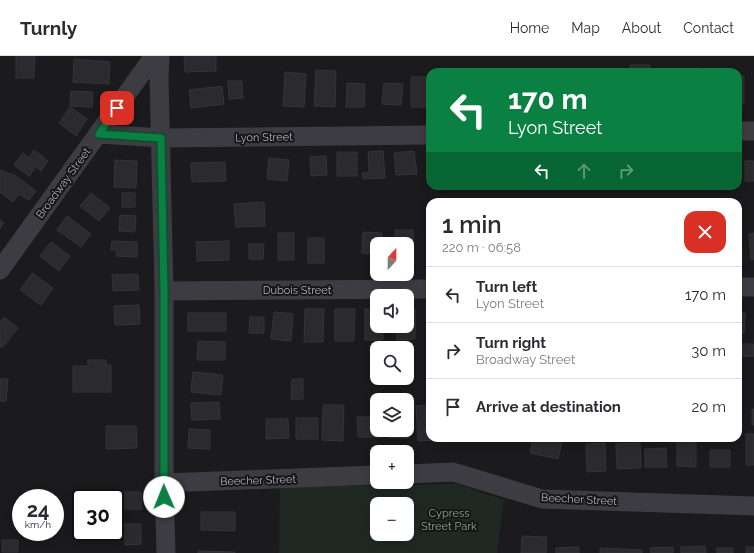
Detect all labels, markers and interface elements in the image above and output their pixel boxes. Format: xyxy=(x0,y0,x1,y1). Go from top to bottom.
text: Turnly xyxy=(20,17,77,39)
text: Home xyxy=(510,20,549,36)
text: Map xyxy=(571,20,600,36)
text: About xyxy=(622,20,661,36)
text: Contact xyxy=(683,20,734,36)
text: 170 m xyxy=(508,83,588,116)
icon: left xyxy=(442,84,494,136)
pin xyxy=(100,91,134,125)
icon: arrive xyxy=(106,97,128,119)
text: Lyon Street xyxy=(508,117,602,138)
street label: Lyon Street xyxy=(235,130,293,145)
street label: Broadway Street xyxy=(33,145,94,221)
icon: left xyxy=(531,160,553,182)
icon: ahead xyxy=(573,160,595,182)
icon: right xyxy=(615,160,637,182)
text: 1 min xyxy=(442,210,502,239)
button: close xyxy=(684,211,726,253)
north arrow xyxy=(370,237,414,281)
map controls xyxy=(370,237,414,541)
text: 220 m · 06:58 xyxy=(442,240,521,255)
text: Turn left xyxy=(476,278,537,296)
street label: Dubois Street xyxy=(263,284,332,297)
icon: left xyxy=(442,284,464,306)
text: 170 m xyxy=(685,286,726,304)
button: sound xyxy=(370,289,414,333)
text: Lyon Street xyxy=(476,296,544,311)
text: Turn right xyxy=(476,334,546,352)
icon: right xyxy=(442,340,464,362)
button: search xyxy=(370,341,414,385)
text: 30 m xyxy=(691,342,726,360)
text: Broadway Street xyxy=(476,352,575,367)
button: layers xyxy=(370,393,414,437)
icon: arrive xyxy=(442,396,464,418)
text: Arrive at destination xyxy=(476,398,621,416)
text: 20 m xyxy=(691,398,726,416)
button: + xyxy=(370,445,414,489)
street label: Beecher Street xyxy=(220,473,297,488)
position arrow xyxy=(143,476,185,518)
speed limit sign: 30 xyxy=(72,489,124,541)
street label: Beecher Street xyxy=(541,491,618,508)
button: − xyxy=(370,497,414,541)
text: 24 xyxy=(27,498,49,522)
park label: Cypress Street Park xyxy=(421,507,477,533)
text: km/h xyxy=(25,519,51,530)

